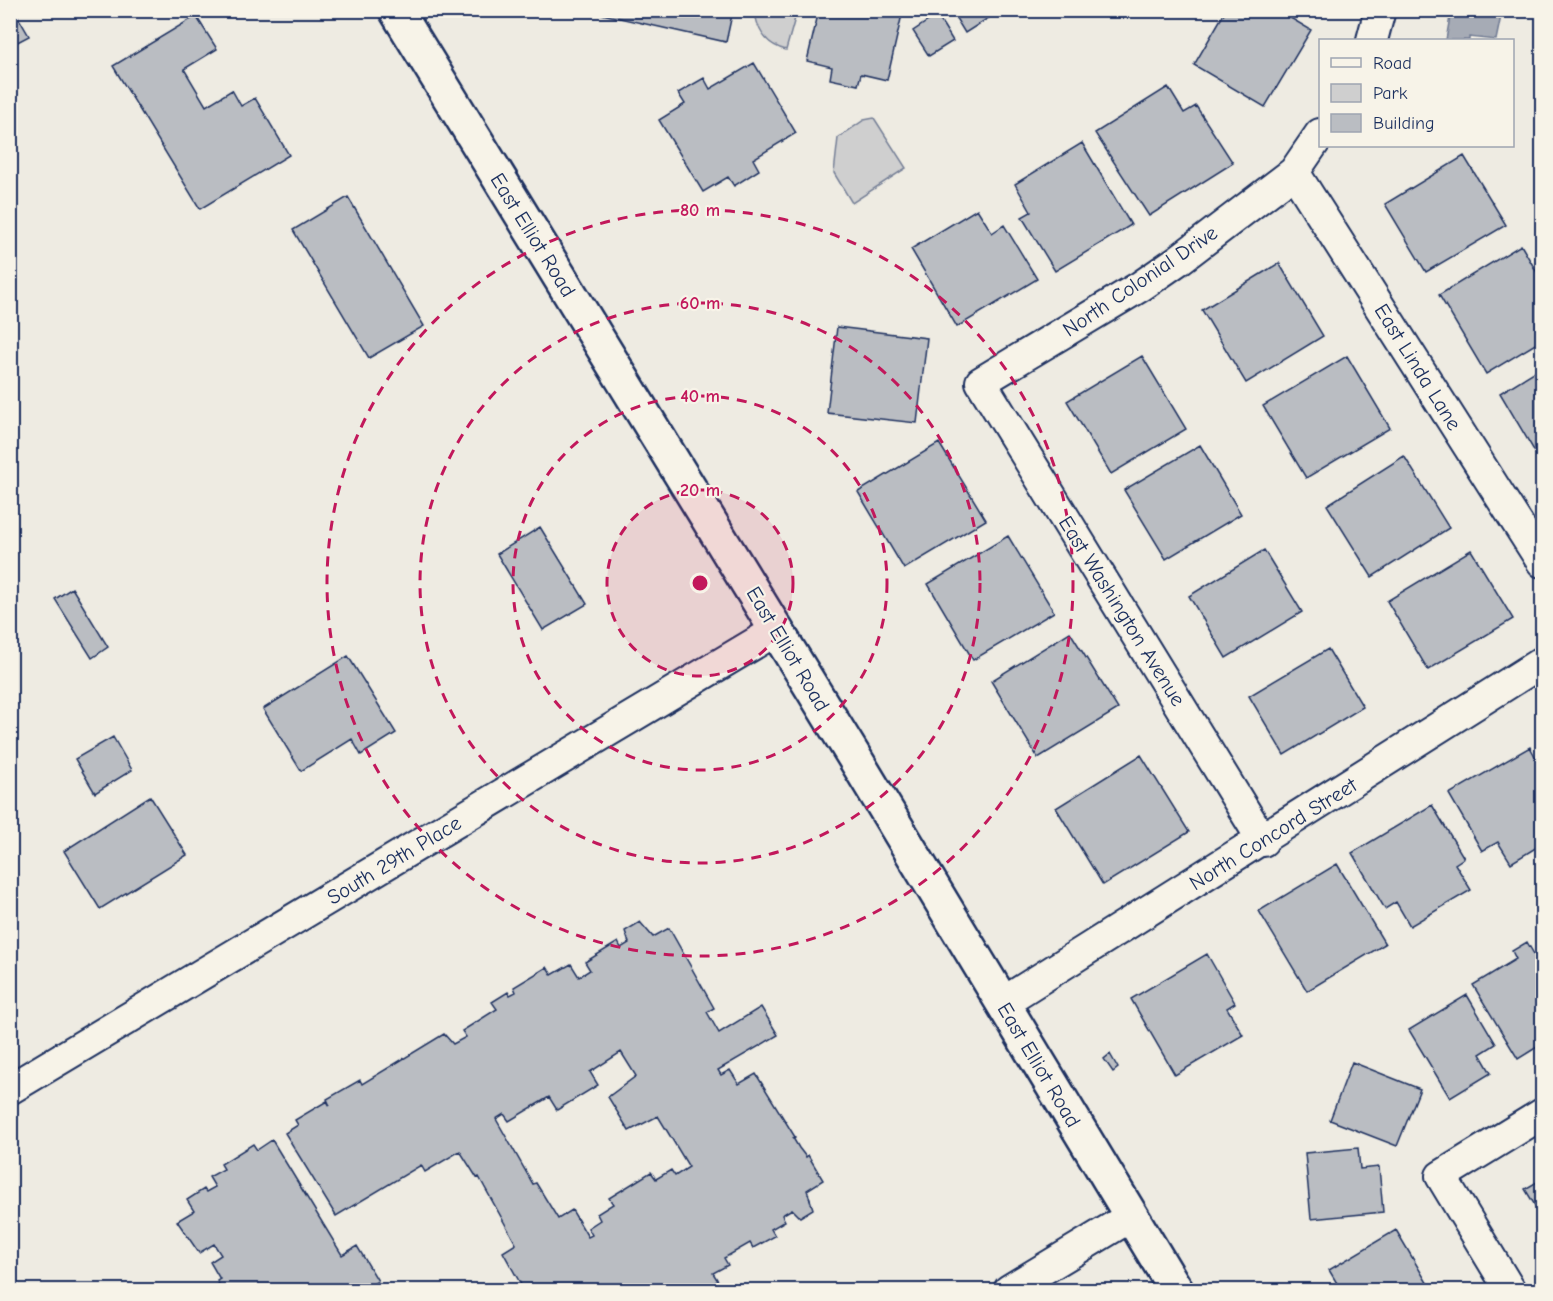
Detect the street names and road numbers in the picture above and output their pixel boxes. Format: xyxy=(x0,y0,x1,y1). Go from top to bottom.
street label: East Elliot Road xyxy=(485,169,581,301)
street label: North Colonial Drive xyxy=(1058,220,1222,342)
street label: East Linda Lane xyxy=(1370,299,1466,435)
street label: East Washington Avenue xyxy=(1054,512,1190,710)
street label: East Elliot Road xyxy=(741,582,835,716)
street label: North Concord Street xyxy=(1185,772,1362,895)
street label: South 29th Place xyxy=(323,811,465,909)
street label: East Elliot Road xyxy=(992,998,1086,1132)

